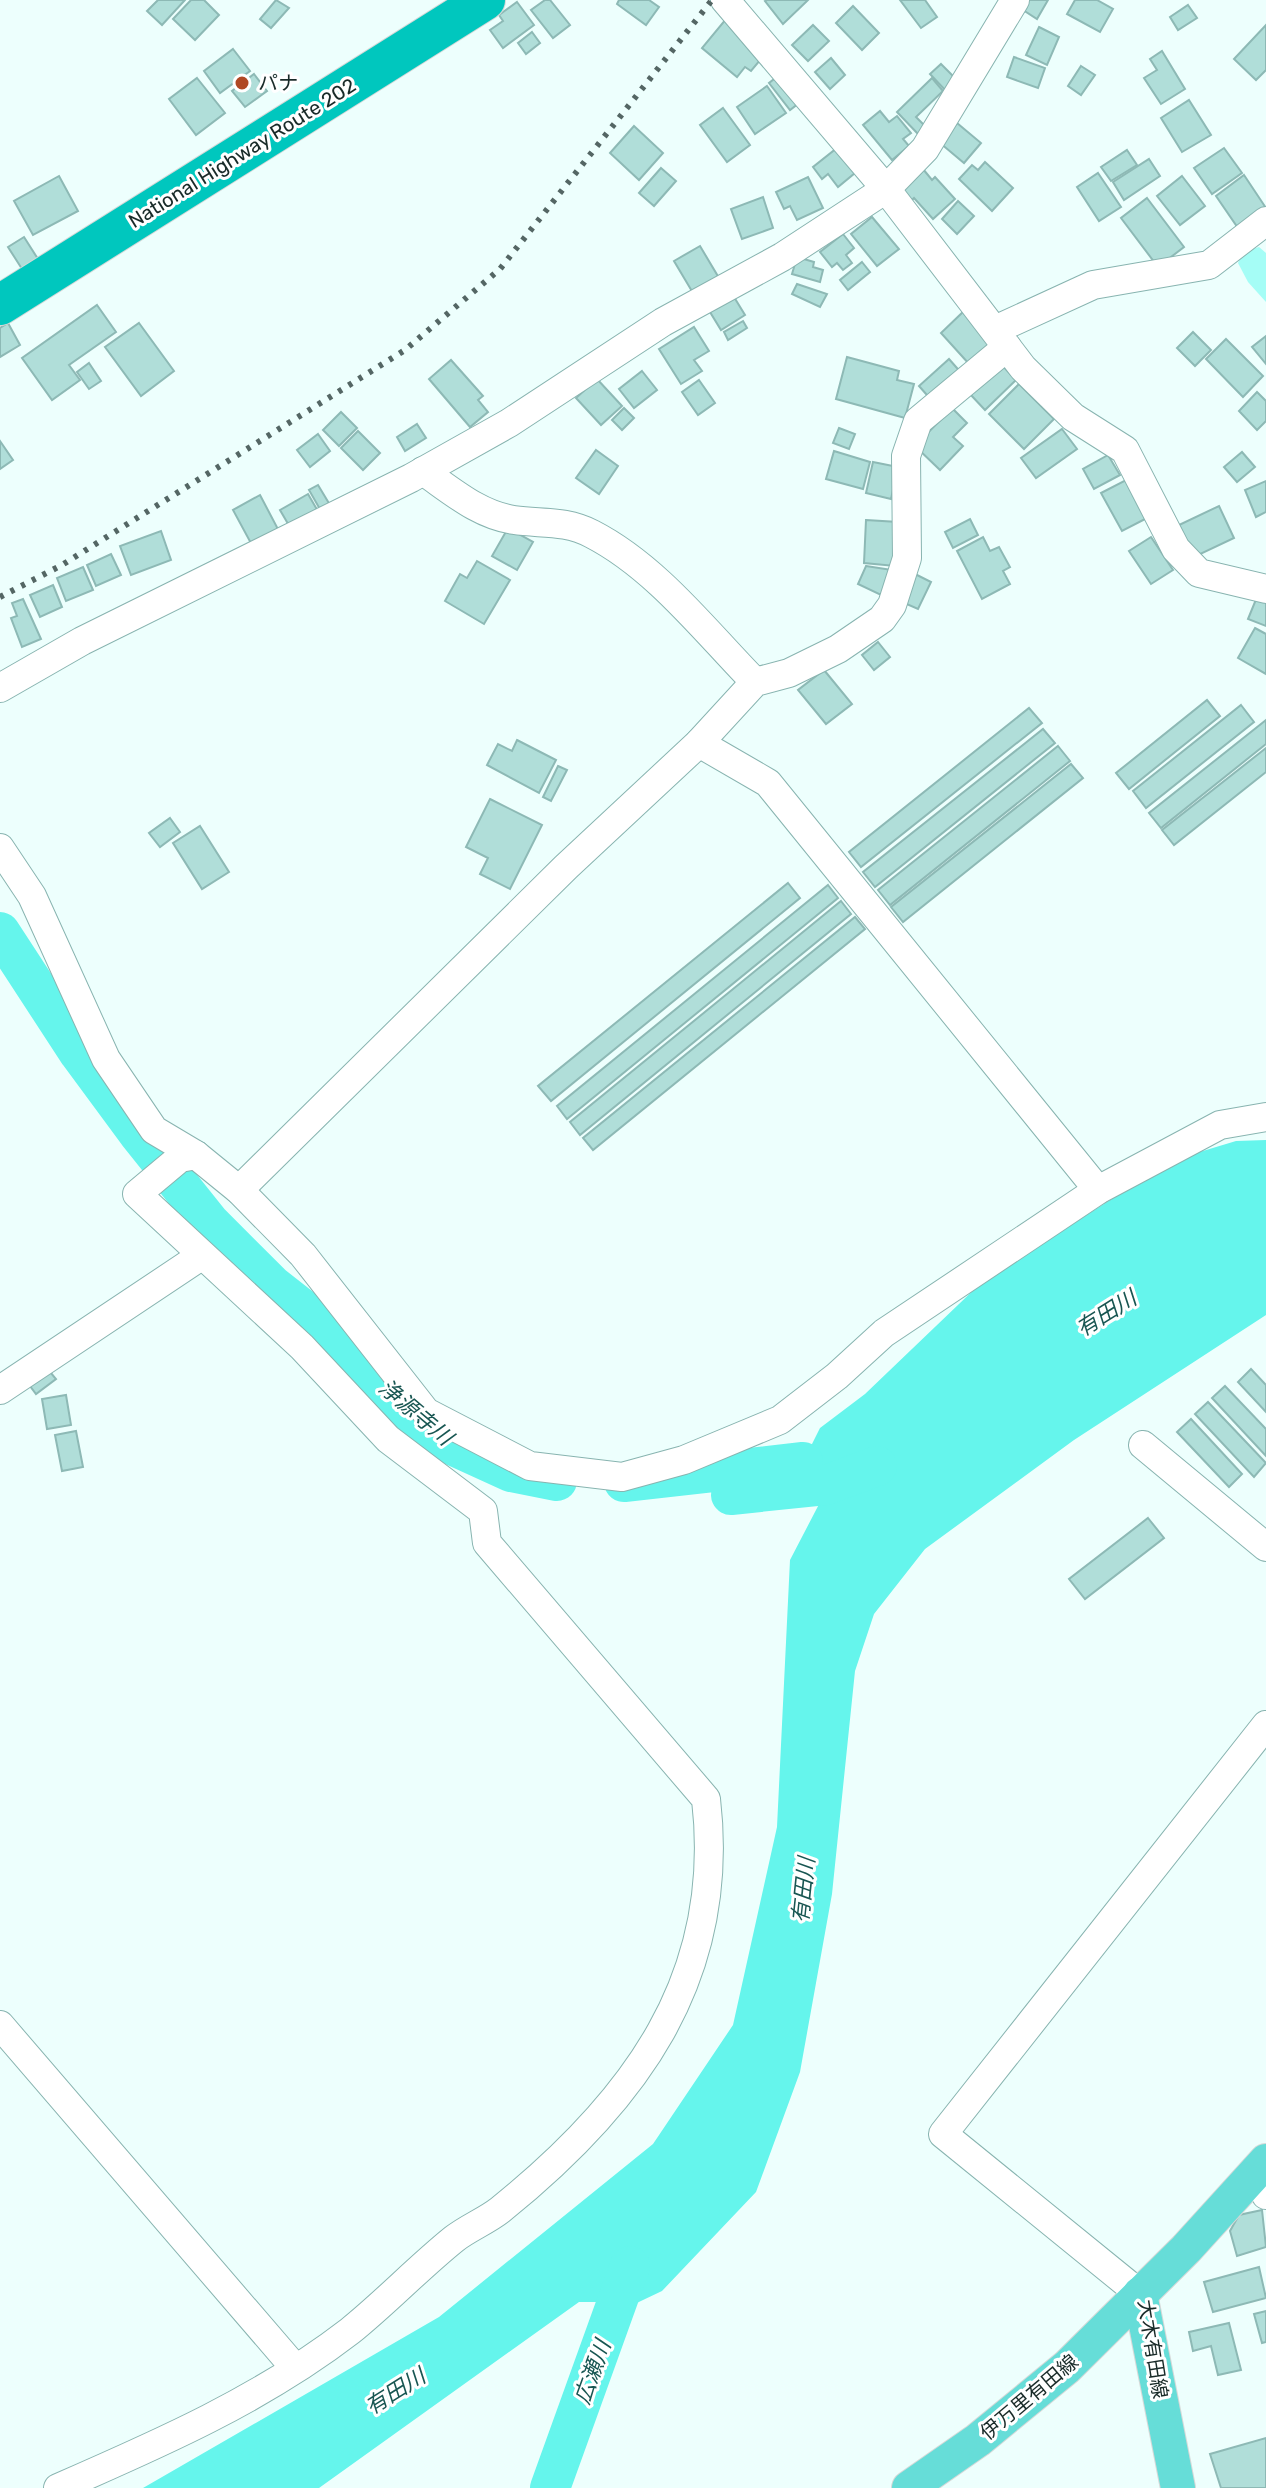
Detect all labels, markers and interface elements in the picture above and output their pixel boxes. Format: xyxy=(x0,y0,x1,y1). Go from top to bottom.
place label: パナ xyxy=(258,71,298,95)
street label: National Highway Route 202 xyxy=(124,73,360,233)
marker: パナ xyxy=(233,74,251,92)
water label: 有田川 xyxy=(1071,1283,1143,1342)
water label: 浄源寺川 xyxy=(373,1374,460,1452)
water label: 有田川 xyxy=(787,1854,821,1924)
street label: 大木有田線 xyxy=(1133,2298,1173,2400)
water label: 広瀬川 xyxy=(568,2335,617,2408)
street label: 伊万里有田線 xyxy=(975,2349,1083,2445)
water label: 有田川 xyxy=(360,2361,432,2420)

